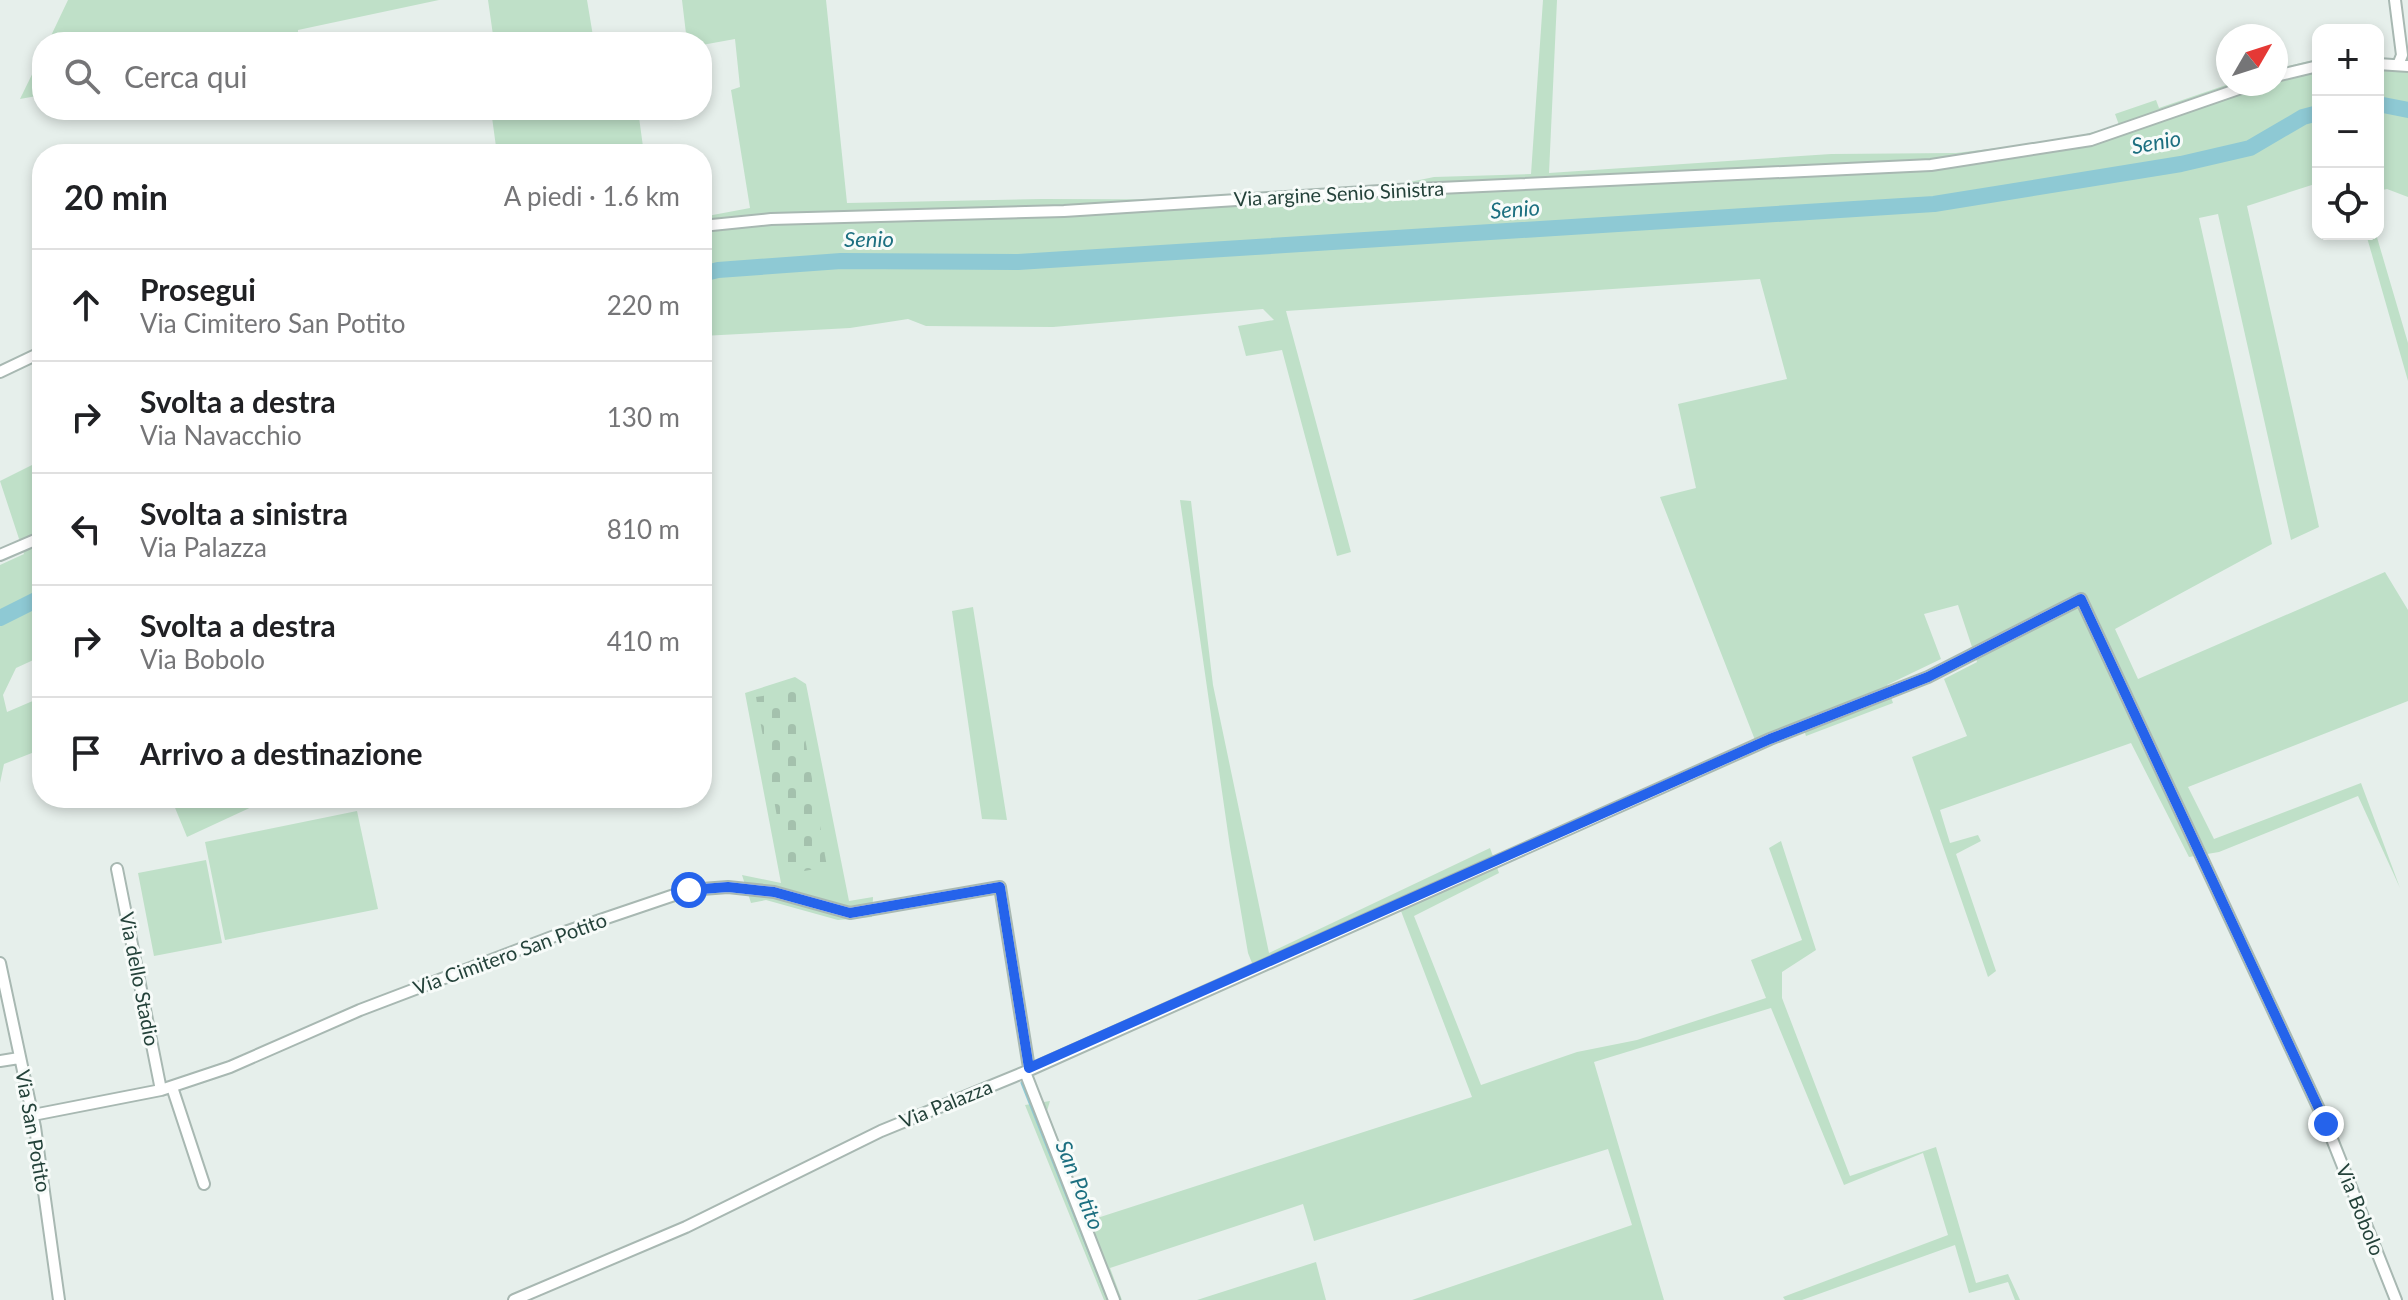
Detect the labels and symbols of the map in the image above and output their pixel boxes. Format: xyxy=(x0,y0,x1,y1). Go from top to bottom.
north arrow xyxy=(2216,24,2288,96)
water label: Senio xyxy=(2129,124,2183,159)
street label: Via argine Senio Sinistra xyxy=(1233,176,1445,210)
water label: Senio xyxy=(1489,193,1541,224)
water label: Senio xyxy=(844,225,894,252)
route start xyxy=(671,872,707,908)
street label: Via Cimitero San Potito xyxy=(410,907,610,999)
street label: Via dello Stadio xyxy=(115,910,165,1048)
street label: Via San Potito xyxy=(11,1068,57,1194)
street label: Via Palazza xyxy=(896,1074,995,1133)
route end xyxy=(2308,1106,2344,1142)
water label: San Potito xyxy=(1050,1136,1111,1233)
street label: Via Bobolo xyxy=(2332,1161,2390,1259)

